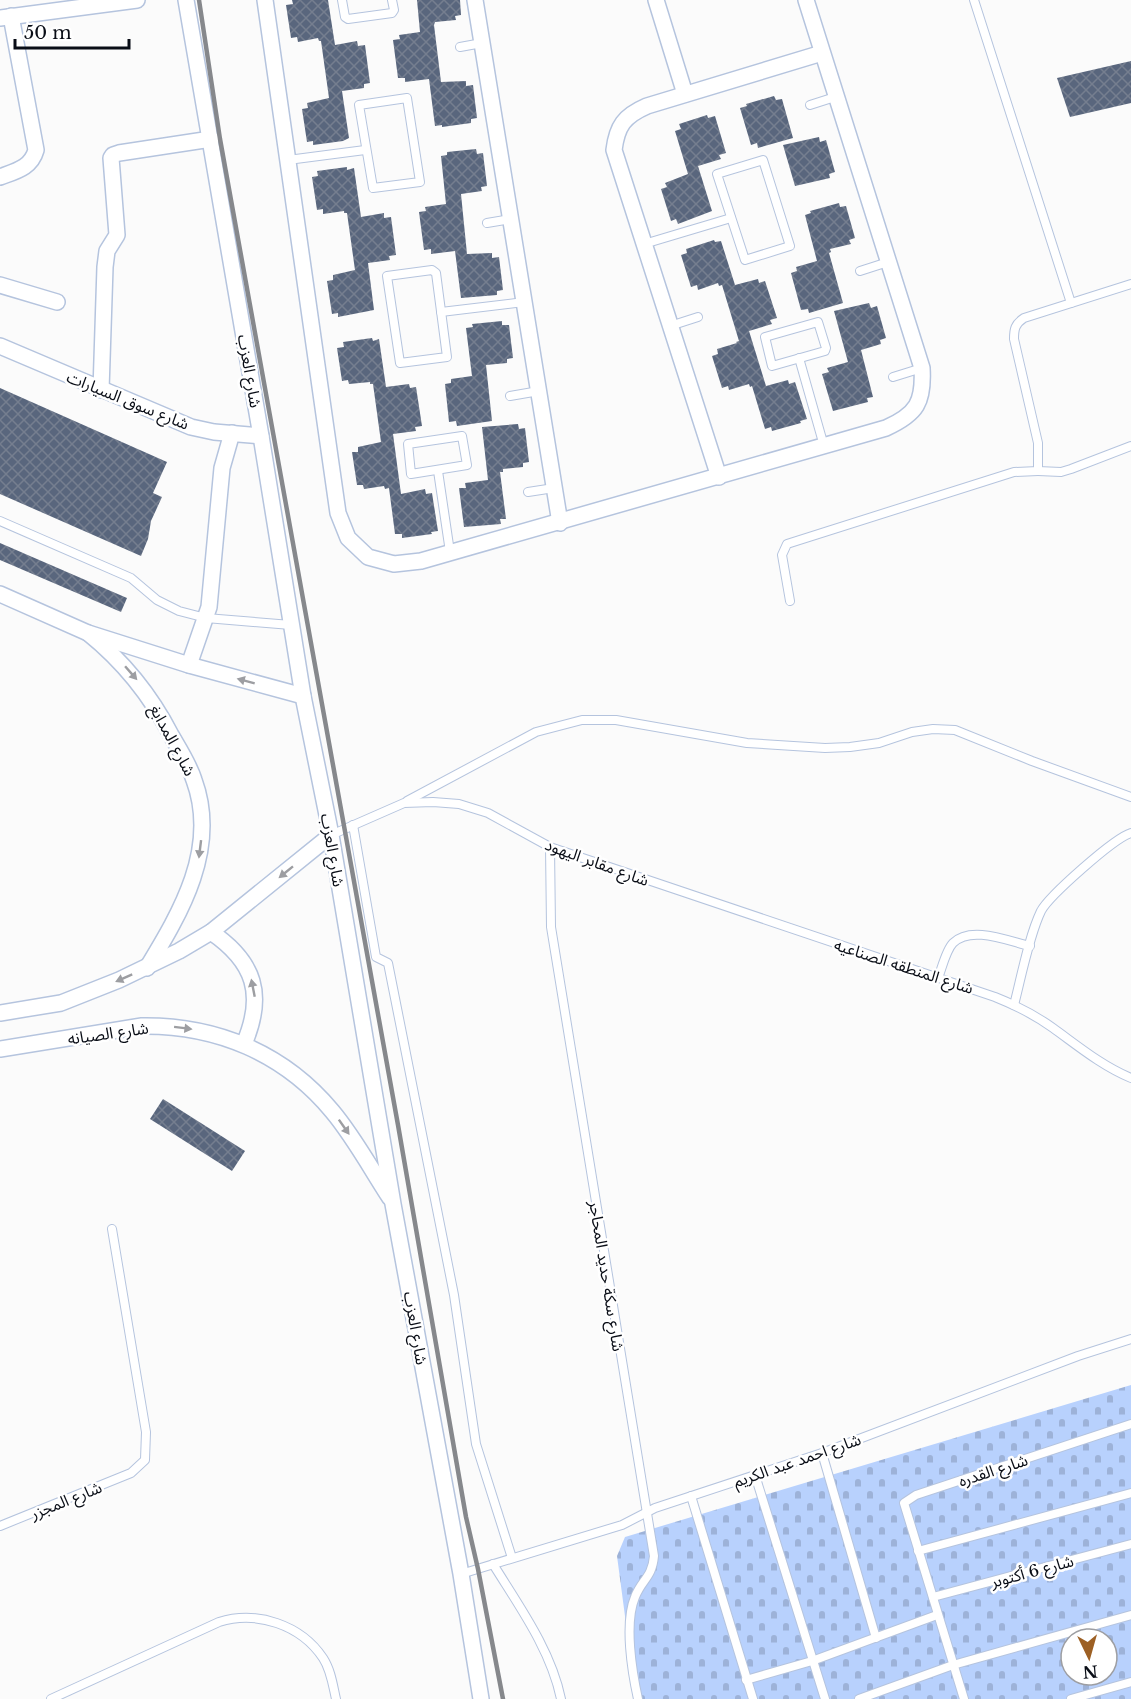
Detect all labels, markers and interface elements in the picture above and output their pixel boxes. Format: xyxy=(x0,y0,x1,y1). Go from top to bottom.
scale bar xyxy=(15,12,129,50)
text: 50 m xyxy=(24,22,72,44)
street label: شارع العزب xyxy=(231,333,266,410)
street label: شارع سوق السيارات xyxy=(63,366,192,436)
one-way arrow xyxy=(124,665,137,680)
one-way arrow xyxy=(237,675,256,685)
street label: شارع المدابغ xyxy=(143,701,200,781)
street label: شارع العزب xyxy=(314,812,349,889)
street label: شارع مقابر اليهود xyxy=(541,834,652,893)
one-way arrow xyxy=(195,840,204,859)
one-way arrow xyxy=(278,865,294,878)
street label: شارع المنطقه الصناعيه xyxy=(831,934,976,1001)
one-way arrow xyxy=(114,973,132,983)
one-way arrow xyxy=(248,978,257,997)
street label: شارع الصيانه xyxy=(66,1017,150,1052)
one-way arrow xyxy=(173,1023,192,1033)
one-way arrow xyxy=(338,1118,350,1134)
street label: شارع سكة حديد المحاجر xyxy=(582,1198,629,1353)
street label: شارع العزب xyxy=(397,1290,432,1367)
street label: شارع احمد عبد الكريم xyxy=(731,1429,864,1494)
street label: شارع القدره xyxy=(956,1449,1031,1493)
street label: شارع المجزر xyxy=(26,1477,106,1527)
street label: شارع 6 أكتوبر xyxy=(987,1550,1077,1595)
north arrow xyxy=(1059,1627,1119,1687)
text: N xyxy=(1082,1661,1099,1683)

